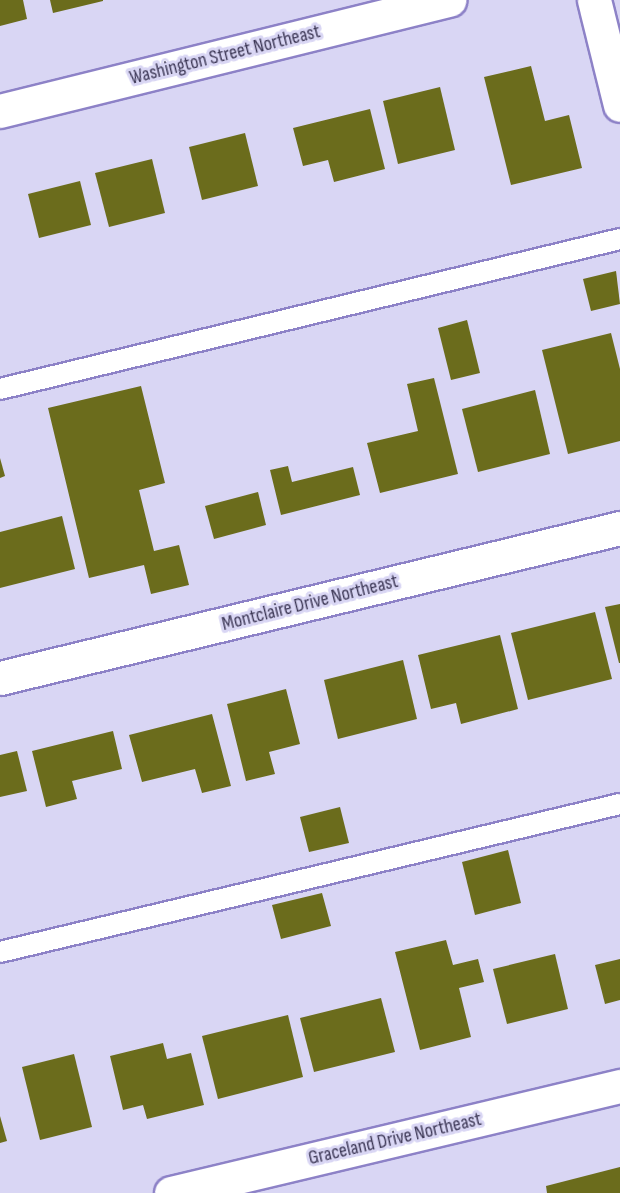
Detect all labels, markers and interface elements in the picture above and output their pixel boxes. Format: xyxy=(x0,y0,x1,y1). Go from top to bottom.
street label: Washington Street Northeast xyxy=(127,20,323,90)
street label: Montclaire Drive Northeast xyxy=(219,569,401,637)
street label: Graceland Drive Northeast xyxy=(306,1107,484,1171)

